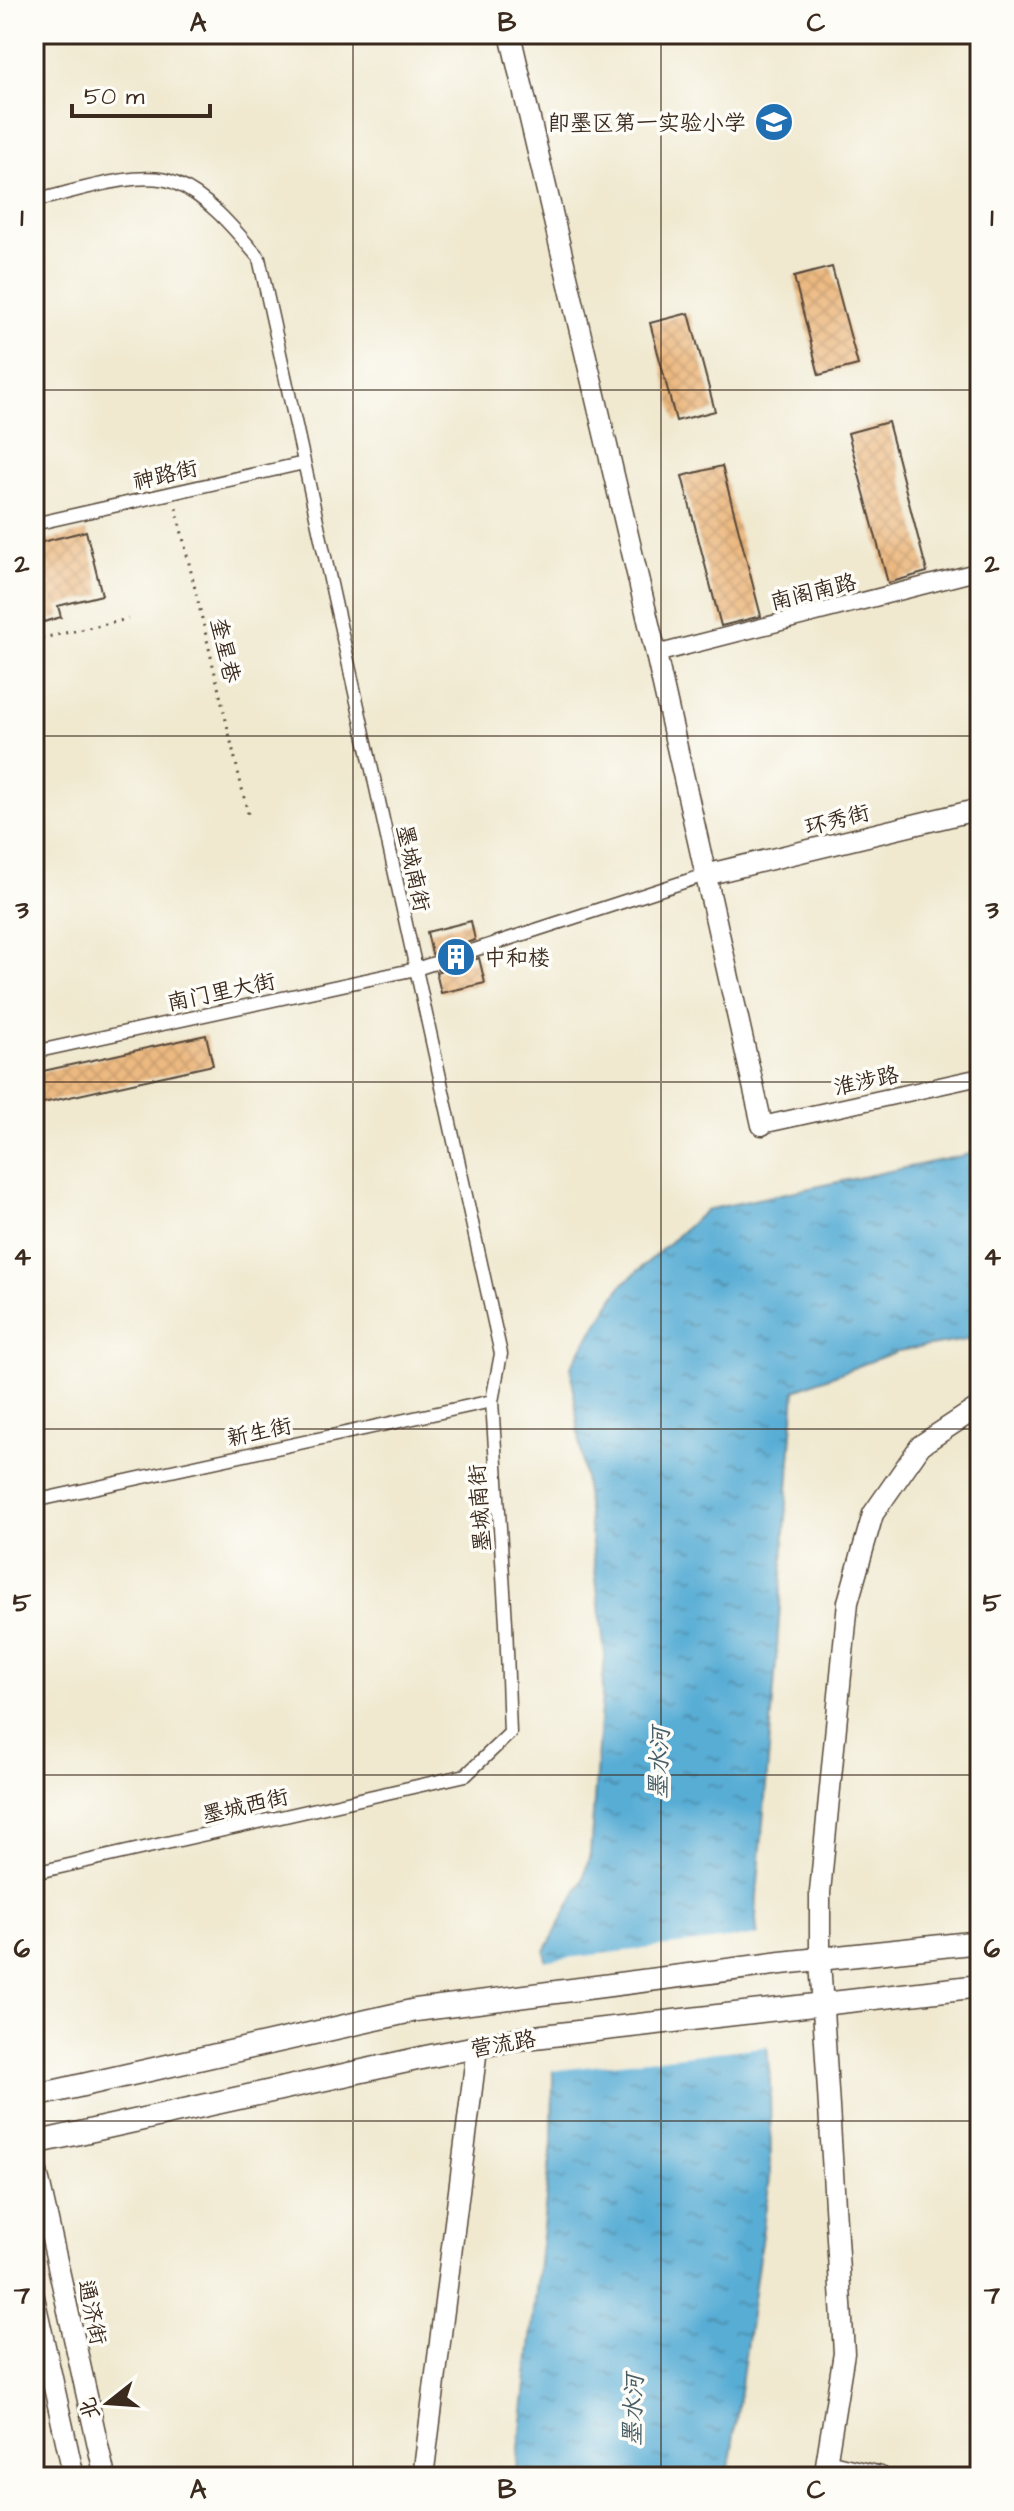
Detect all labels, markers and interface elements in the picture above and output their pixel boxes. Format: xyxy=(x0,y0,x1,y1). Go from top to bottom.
text: A xyxy=(190,5,207,41)
text: B xyxy=(498,5,517,41)
text: C xyxy=(807,5,826,41)
scale bar xyxy=(72,68,210,118)
text: 50 m xyxy=(84,80,145,114)
school or university icon: 即墨区第一实验小学 xyxy=(753,101,795,143)
place label: 即墨区第一实验小学 xyxy=(548,108,746,139)
text: 1 xyxy=(20,200,24,236)
text: 1 xyxy=(990,200,994,236)
street label: 神路街 xyxy=(130,453,201,498)
text: 2 xyxy=(14,546,30,582)
text: 2 xyxy=(984,546,1000,582)
street label: 南阁南路 xyxy=(767,567,860,618)
street label: 奎星巷 xyxy=(202,615,247,686)
street label: 环秀街 xyxy=(802,797,873,843)
street label: 墨城南街 xyxy=(388,822,437,915)
text: 3 xyxy=(14,892,29,928)
text: 3 xyxy=(984,892,999,928)
building icon: 中和楼 xyxy=(435,936,477,978)
place label: 中和楼 xyxy=(484,943,550,974)
street label: 南门里大街 xyxy=(164,966,278,1019)
street label: 淮涉路 xyxy=(831,1059,902,1103)
text: 4 xyxy=(13,1239,31,1275)
text: 4 xyxy=(983,1239,1001,1275)
street label: 新生街 xyxy=(224,1410,295,1454)
street label: 墨城南街 xyxy=(462,1463,499,1553)
text: 5 xyxy=(13,1585,32,1621)
text: 5 xyxy=(983,1585,1002,1621)
water label: 墨水河 xyxy=(642,1722,678,1800)
street label: 墨城西街 xyxy=(199,1781,292,1831)
text: 6 xyxy=(14,1931,31,1967)
text: 6 xyxy=(984,1931,1001,1967)
street label: 营流路 xyxy=(468,2023,538,2065)
text: 7 xyxy=(13,2277,30,2313)
street label: 通济街 xyxy=(70,2277,114,2348)
text: 7 xyxy=(983,2277,1000,2313)
north arrow xyxy=(68,2363,148,2443)
water label: 墨水河 xyxy=(616,2369,652,2447)
text: 北 xyxy=(72,2393,108,2423)
text: A xyxy=(190,2472,207,2508)
text: B xyxy=(498,2472,517,2508)
text: C xyxy=(807,2472,826,2508)

